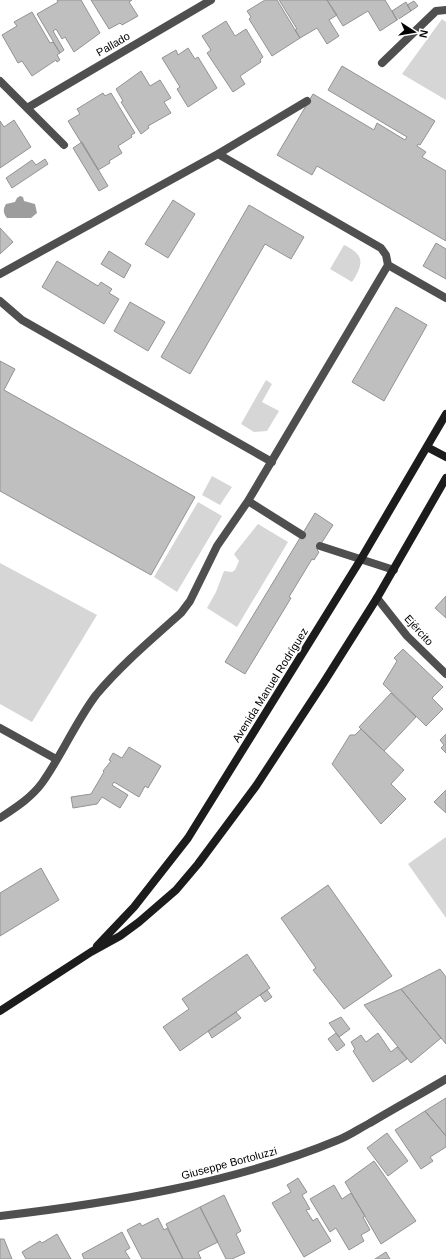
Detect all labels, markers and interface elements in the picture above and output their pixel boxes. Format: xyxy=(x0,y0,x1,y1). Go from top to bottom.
north arrow xyxy=(394,12,434,52)
text: N xyxy=(417,29,430,39)
street label: Pallado xyxy=(94,30,132,58)
street label: Ejército xyxy=(402,612,436,648)
street label: Avenida Manuel Rodríguez xyxy=(230,626,310,744)
street label: Giuseppe Bortoluzzi xyxy=(180,1144,278,1182)

